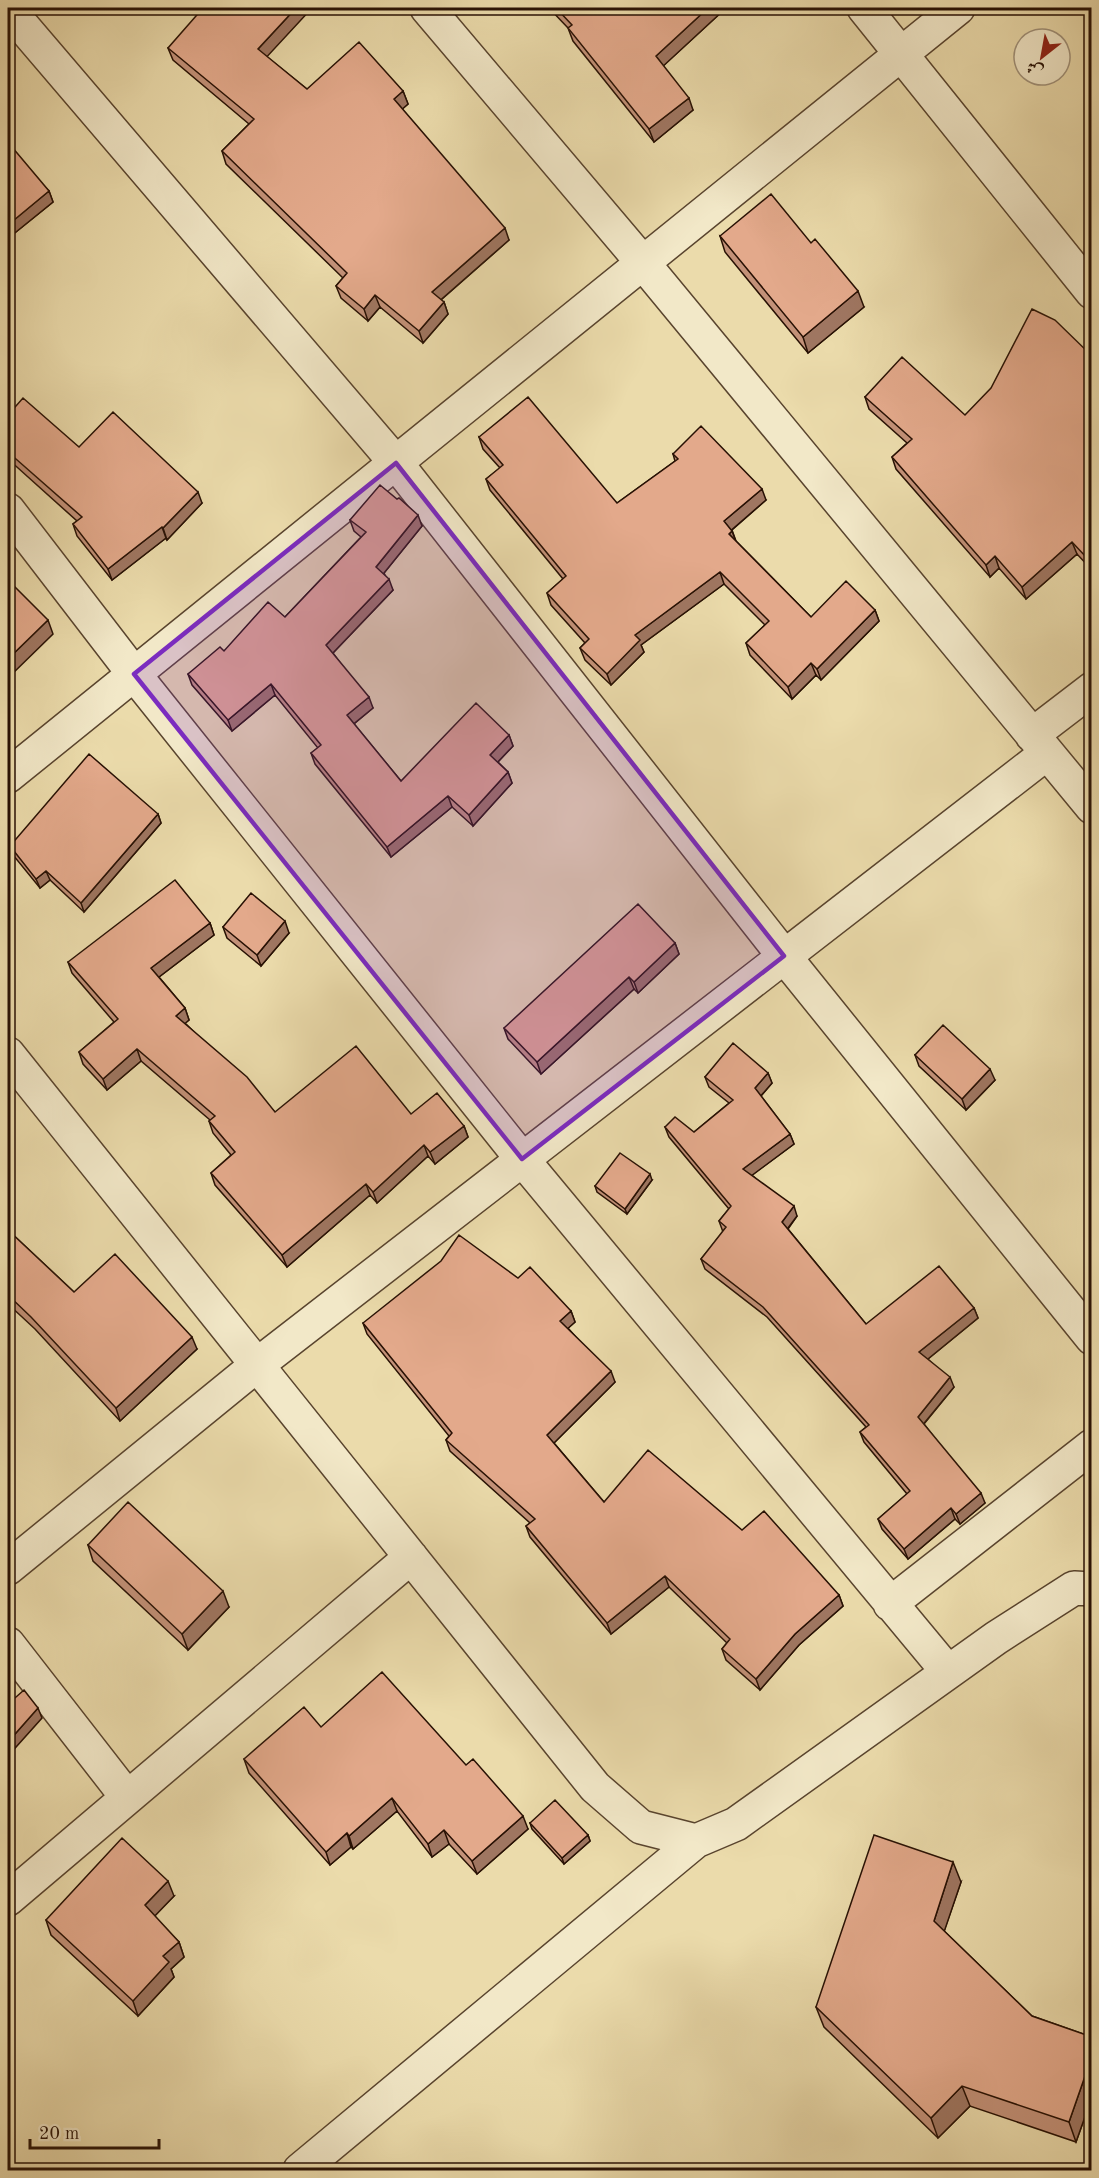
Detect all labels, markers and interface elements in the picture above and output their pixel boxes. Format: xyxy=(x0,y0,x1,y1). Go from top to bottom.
north arrow xyxy=(1012,27,1072,87)
text: ش xyxy=(1024,57,1046,79)
scale bar xyxy=(30,2112,159,2150)
text: 20 m xyxy=(39,2125,79,2143)

